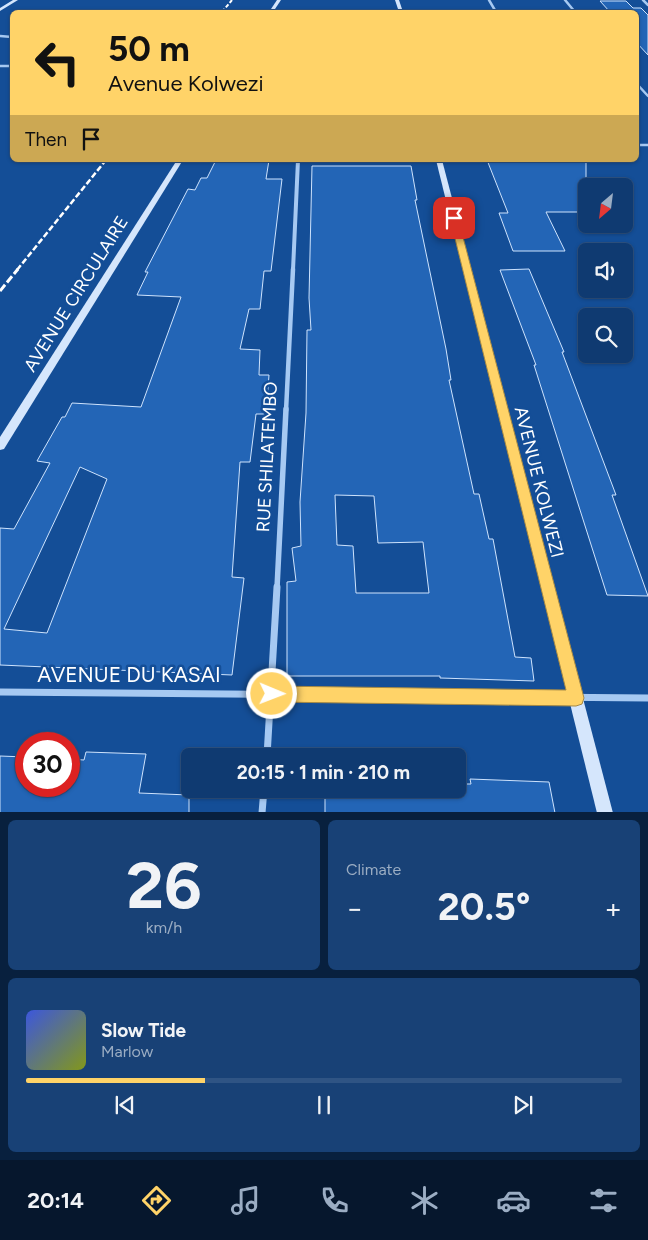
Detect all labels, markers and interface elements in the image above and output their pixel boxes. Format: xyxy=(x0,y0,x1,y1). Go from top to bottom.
text: 50 m xyxy=(108,28,190,70)
icon: left xyxy=(25,30,90,95)
text: Avenue Kolwezi xyxy=(108,70,264,97)
icon: arrive xyxy=(77,125,105,153)
text: Then xyxy=(25,128,67,151)
north arrow xyxy=(578,178,632,232)
map controls xyxy=(578,178,633,363)
pin xyxy=(433,197,475,239)
icon: arrive xyxy=(440,204,468,232)
street label: AVENUE CIRCULAIRE xyxy=(19,212,133,376)
button: sound xyxy=(578,243,633,298)
button: search xyxy=(578,308,633,363)
street label: RUE SHILATEMBO xyxy=(252,381,282,533)
street label: AVENUE KOLWEZI xyxy=(510,404,568,560)
street label: AVENUE DU KASAI xyxy=(37,662,221,687)
position arrow xyxy=(245,667,297,719)
speed limit sign: 30 xyxy=(15,732,80,797)
text: 20:15 · 1 min · 210 m xyxy=(237,761,410,784)
text: 26 xyxy=(126,846,202,924)
text: Climate xyxy=(346,860,401,879)
text: 20.5° xyxy=(438,884,530,930)
text: − xyxy=(346,891,363,925)
text: + xyxy=(605,891,622,925)
text: km/h xyxy=(146,918,182,937)
text: Slow Tide xyxy=(101,1019,186,1042)
text: Marlow xyxy=(101,1042,153,1061)
icon: previous xyxy=(111,1091,139,1119)
icon: pause xyxy=(310,1091,338,1119)
icon: next xyxy=(509,1091,537,1119)
icon: directions xyxy=(139,1183,174,1218)
icon: music xyxy=(228,1183,263,1218)
icon: phone xyxy=(317,1183,352,1218)
icon: climate xyxy=(407,1183,442,1218)
icon: car xyxy=(496,1183,531,1218)
icon: filters xyxy=(586,1183,621,1218)
text: 20:14 xyxy=(27,1187,84,1214)

